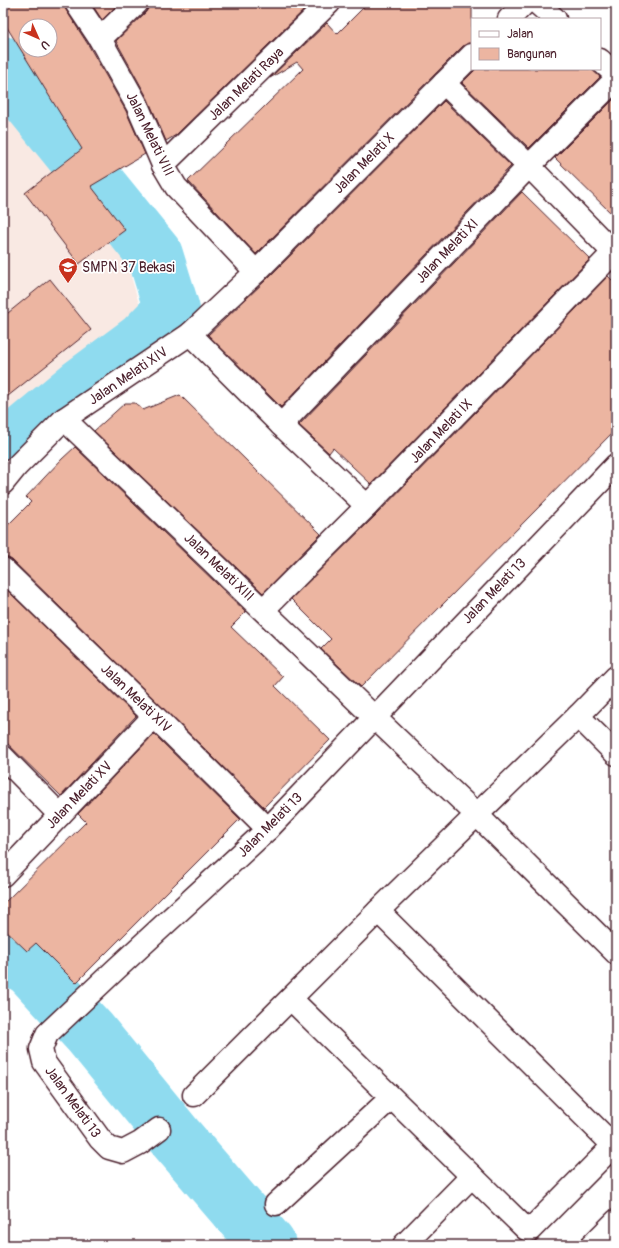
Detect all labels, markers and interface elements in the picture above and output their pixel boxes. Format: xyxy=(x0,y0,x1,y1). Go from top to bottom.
north arrow xyxy=(18,18,58,58)
legend xyxy=(471,18,601,70)
text: Jalan xyxy=(507,27,533,42)
text: U xyxy=(38,38,52,52)
street label: Jalan Melati Raya xyxy=(205,44,287,124)
text: Bangunan xyxy=(507,47,557,62)
street label: Jalan Melati VIII xyxy=(122,89,178,179)
street label: Jalan Melati X xyxy=(330,129,398,197)
street label: Jalan Melati XI xyxy=(412,215,482,287)
school or university icon: SMPN 37 Bekasi xyxy=(57,256,79,284)
place label: SMPN 37 Bekasi xyxy=(82,259,175,276)
street label: Jalan Melati XIV xyxy=(85,343,171,409)
street label: Jalan Melati IX xyxy=(406,395,476,467)
street label: Jalan Melati XIII xyxy=(180,529,258,605)
street label: Jalan Melati 13 xyxy=(459,555,530,627)
street label: Jalan Melati XIV xyxy=(97,660,175,736)
street label: Jalan Melati XV xyxy=(42,758,116,832)
street label: Jalan Melati 13 xyxy=(234,789,306,861)
street label: Jalan Melati 13 xyxy=(41,1063,105,1141)

